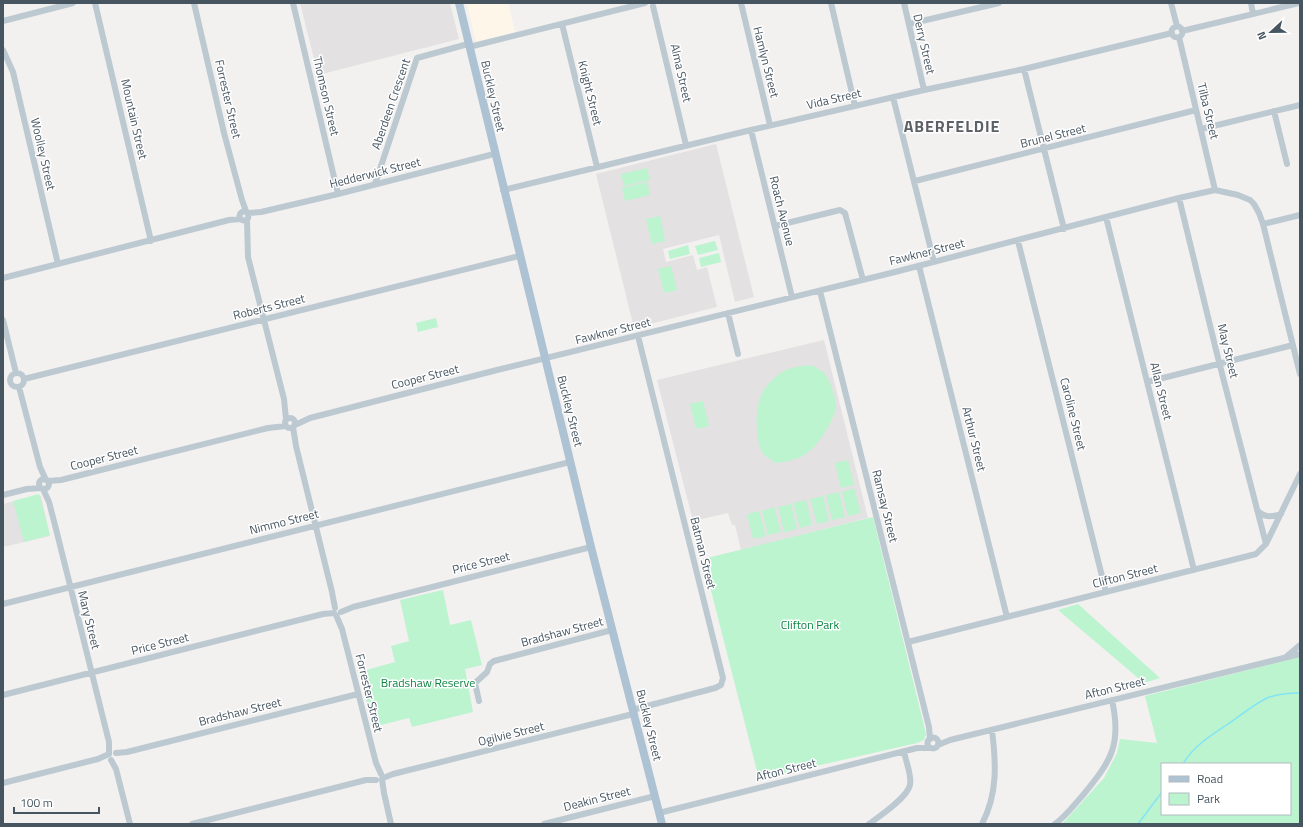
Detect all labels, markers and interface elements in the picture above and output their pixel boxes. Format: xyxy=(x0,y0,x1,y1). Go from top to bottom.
street label: Derry Street xyxy=(908,12,941,77)
north arrow xyxy=(1251,12,1291,52)
street label: Hamlyn Street xyxy=(748,24,785,100)
text: N xyxy=(1253,29,1271,42)
street label: Alma Street xyxy=(666,42,698,105)
street label: Thomson Street xyxy=(308,54,345,138)
street label: Aberdeen Crescent xyxy=(366,55,415,152)
street label: Forrester Street xyxy=(210,58,247,141)
street label: Buckley Street xyxy=(476,58,511,134)
street label: Knight Street xyxy=(573,58,608,128)
street label: Mountain Street xyxy=(116,77,153,162)
street label: Tilba Street xyxy=(1192,81,1225,142)
street label: Vida Street xyxy=(805,83,864,114)
district label: ABERFELDIE xyxy=(904,114,1000,138)
street label: Woolley Street xyxy=(26,116,61,193)
street label: Brunel Street xyxy=(1018,118,1088,153)
street label: Hedderwick Street xyxy=(327,152,423,193)
street label: Roach Avenue xyxy=(765,174,800,248)
street label: Fawkner Street xyxy=(887,233,967,270)
street label: Roberts Street xyxy=(231,288,308,325)
street label: Fawkner Street xyxy=(573,312,653,349)
street label: May Street xyxy=(1213,322,1245,381)
street label: Cooper Street xyxy=(389,359,462,394)
street label: Allan Street xyxy=(1145,360,1178,422)
street label: Buckley Street xyxy=(552,373,589,449)
street label: Caroline Street xyxy=(1055,375,1092,453)
street label: Arthur Street xyxy=(957,405,992,474)
street label: Cooper Street xyxy=(68,440,141,475)
street label: Ramsay Street xyxy=(867,468,904,545)
street label: Nimmo Street xyxy=(247,504,321,539)
street label: Batman Street xyxy=(685,515,722,592)
street label: Price Street xyxy=(450,546,512,579)
street label: Clifton Street xyxy=(1090,558,1160,593)
street label: Mary Street xyxy=(73,589,106,652)
street label: Bradshaw Street xyxy=(519,611,606,652)
park label: Clifton Park xyxy=(781,615,839,634)
street label: Price Street xyxy=(129,627,191,660)
street label: Forrester Street xyxy=(351,652,389,735)
street label: Afton Street xyxy=(1083,671,1148,704)
park label: Bradshaw Reserve xyxy=(381,673,475,692)
street label: Buckley Street xyxy=(631,687,668,763)
street label: Bradshaw Street xyxy=(197,692,284,731)
street label: Ogilvie Street xyxy=(476,716,547,751)
street label: Afton Street xyxy=(754,753,819,786)
legend xyxy=(1161,763,1291,815)
text: Road xyxy=(1197,769,1223,788)
street label: Deakin Street xyxy=(561,781,633,816)
scale bar xyxy=(14,789,99,815)
text: Park xyxy=(1197,789,1220,808)
text: 100 m xyxy=(20,793,53,812)

